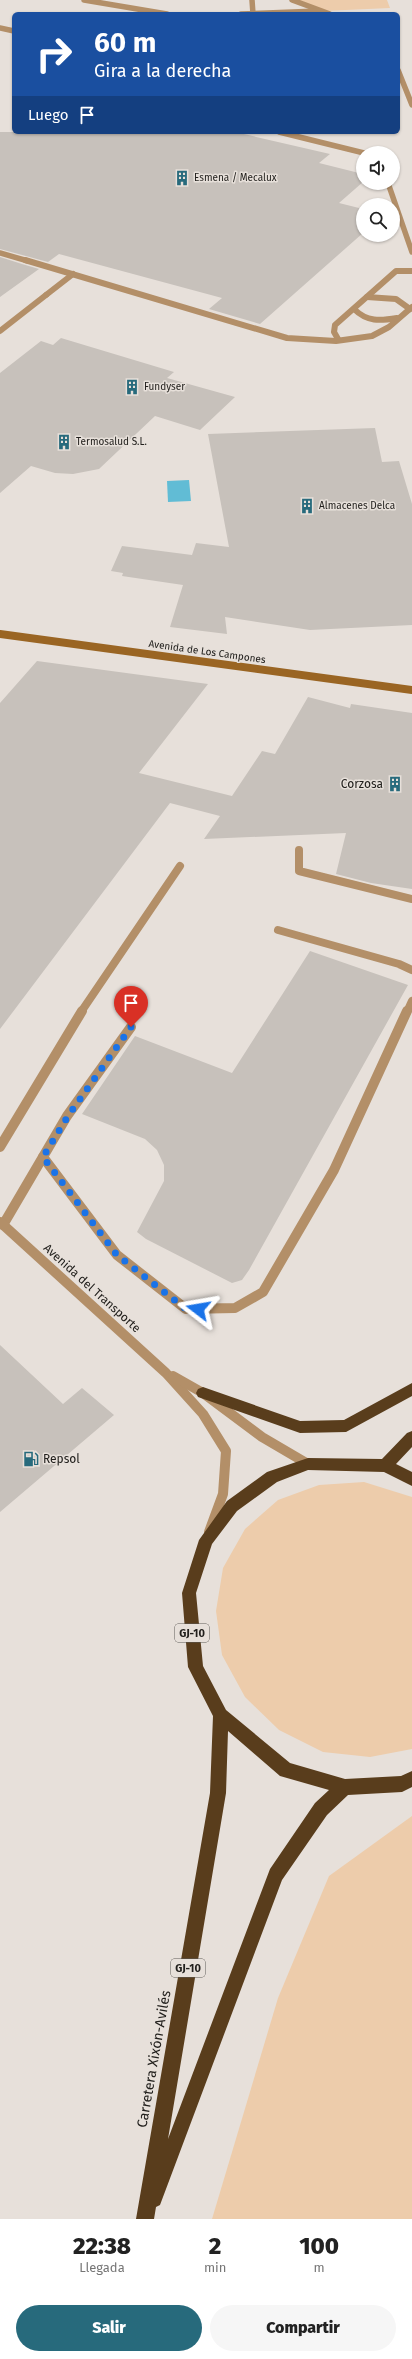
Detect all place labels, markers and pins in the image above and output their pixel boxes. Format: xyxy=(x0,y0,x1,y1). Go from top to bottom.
building icon: Esmena / Mecalux xyxy=(173,169,191,187)
place label: Esmena / Mecalux xyxy=(194,172,277,184)
building icon: Fundyser xyxy=(123,378,141,396)
place label: Fundyser xyxy=(144,381,185,393)
building icon: Termosalud S.L. xyxy=(55,433,73,451)
place label: Termosalud S.L. xyxy=(76,436,147,448)
building icon: Almacenes Delca xyxy=(298,497,316,515)
place label: Almacenes Delca xyxy=(319,500,395,512)
building icon: Corzosa xyxy=(386,775,404,793)
place label: Corzosa xyxy=(341,777,383,791)
pin xyxy=(114,986,148,1027)
fuel station icon: Repsol xyxy=(22,1450,40,1468)
place label: Repsol xyxy=(43,1452,80,1466)

